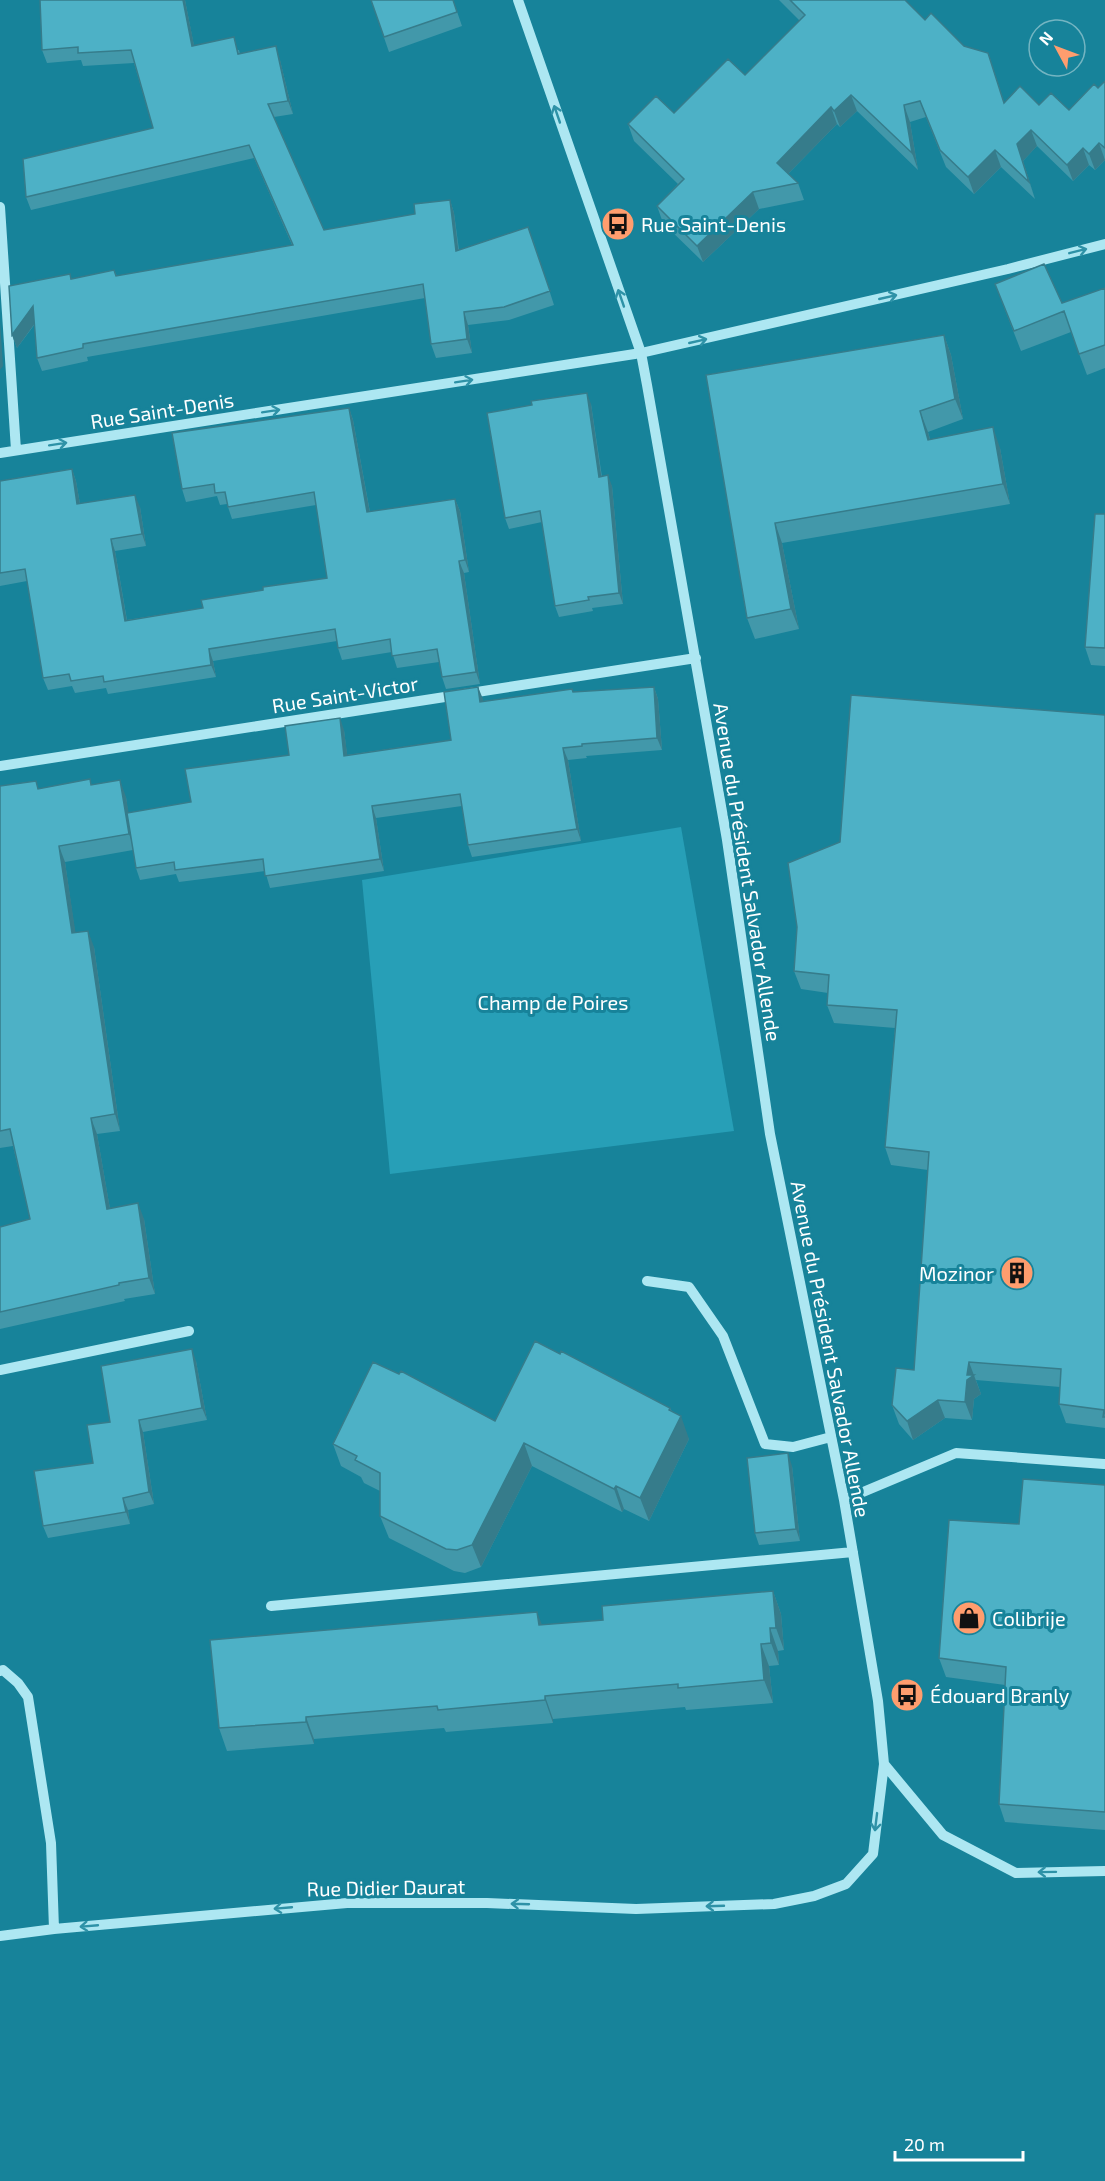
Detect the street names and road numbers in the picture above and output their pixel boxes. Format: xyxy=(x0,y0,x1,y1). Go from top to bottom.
street label: Rue Saint-Denis xyxy=(88,387,236,433)
street label: Rue Saint-Victor xyxy=(270,671,420,717)
street label: Avenue du Président Salvador Allende xyxy=(709,701,787,1043)
street label: Avenue du Président Salvador Allende xyxy=(787,1179,875,1519)
street label: Rue Didier Daurat xyxy=(306,1874,466,1900)

